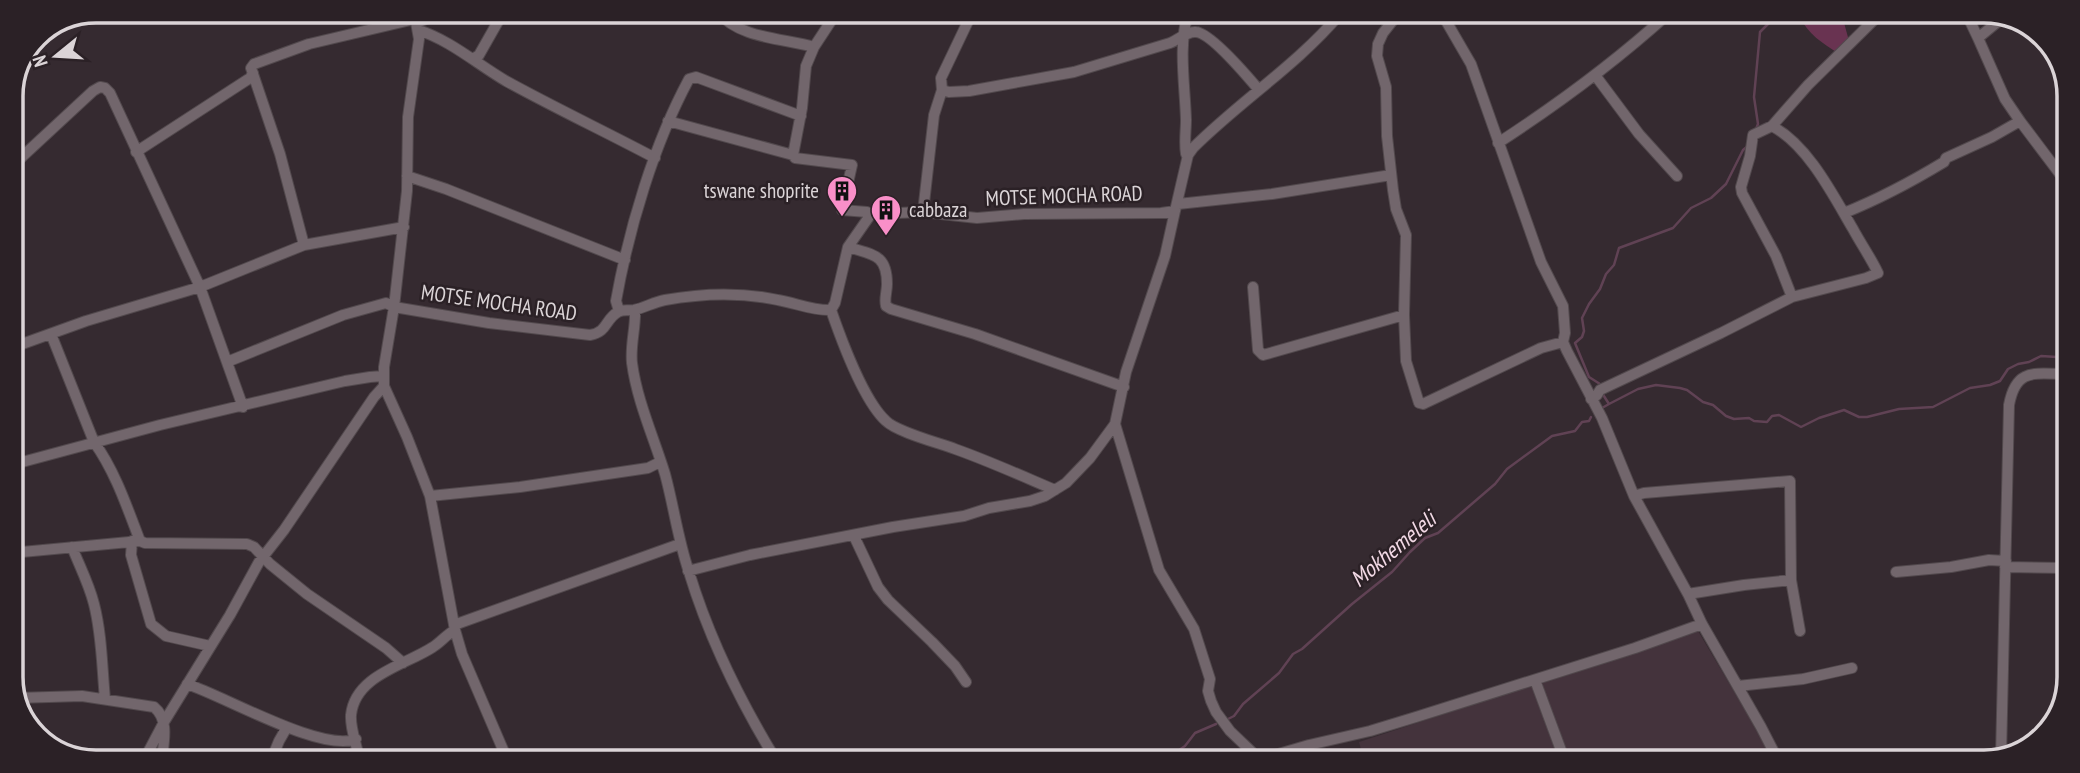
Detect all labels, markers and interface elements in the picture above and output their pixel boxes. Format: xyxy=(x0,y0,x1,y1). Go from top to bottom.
north arrow xyxy=(21,21,91,91)
text: N xyxy=(27,53,53,70)
building icon: tswane shoprite xyxy=(825,174,859,218)
place label: tswane shoprite xyxy=(704,177,819,204)
street label: MOTSE MOCHA ROAD xyxy=(985,179,1143,212)
building icon: cabbaza xyxy=(869,193,903,237)
place label: cabbaza xyxy=(909,196,967,223)
street label: MOTSE MOCHA ROAD xyxy=(419,278,579,327)
water label: Mokhemeleli xyxy=(1344,503,1444,593)

